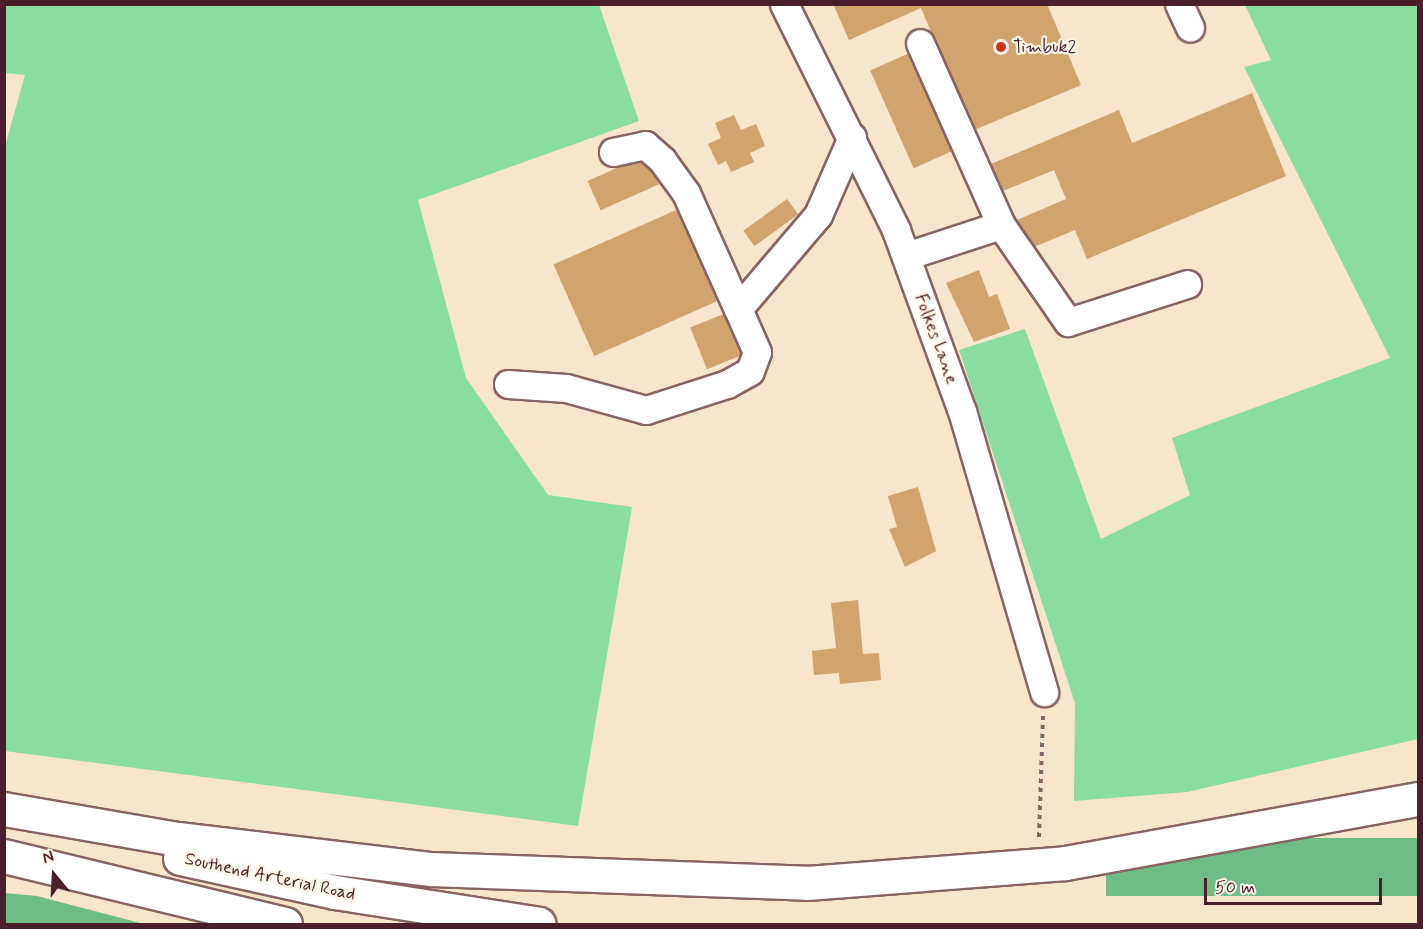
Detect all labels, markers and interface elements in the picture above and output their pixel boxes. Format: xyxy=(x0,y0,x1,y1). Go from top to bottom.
place label: Timbuk2 xyxy=(1013,36,1076,58)
marker: Timbuk2 xyxy=(994,40,1008,54)
street label: Folkes Lane xyxy=(910,293,962,385)
north arrow xyxy=(24,845,84,905)
text: N xyxy=(40,846,57,869)
street label: Southend Arterial Road xyxy=(183,848,357,906)
scale bar xyxy=(1207,866,1386,904)
text: 50 m xyxy=(1215,876,1255,900)

